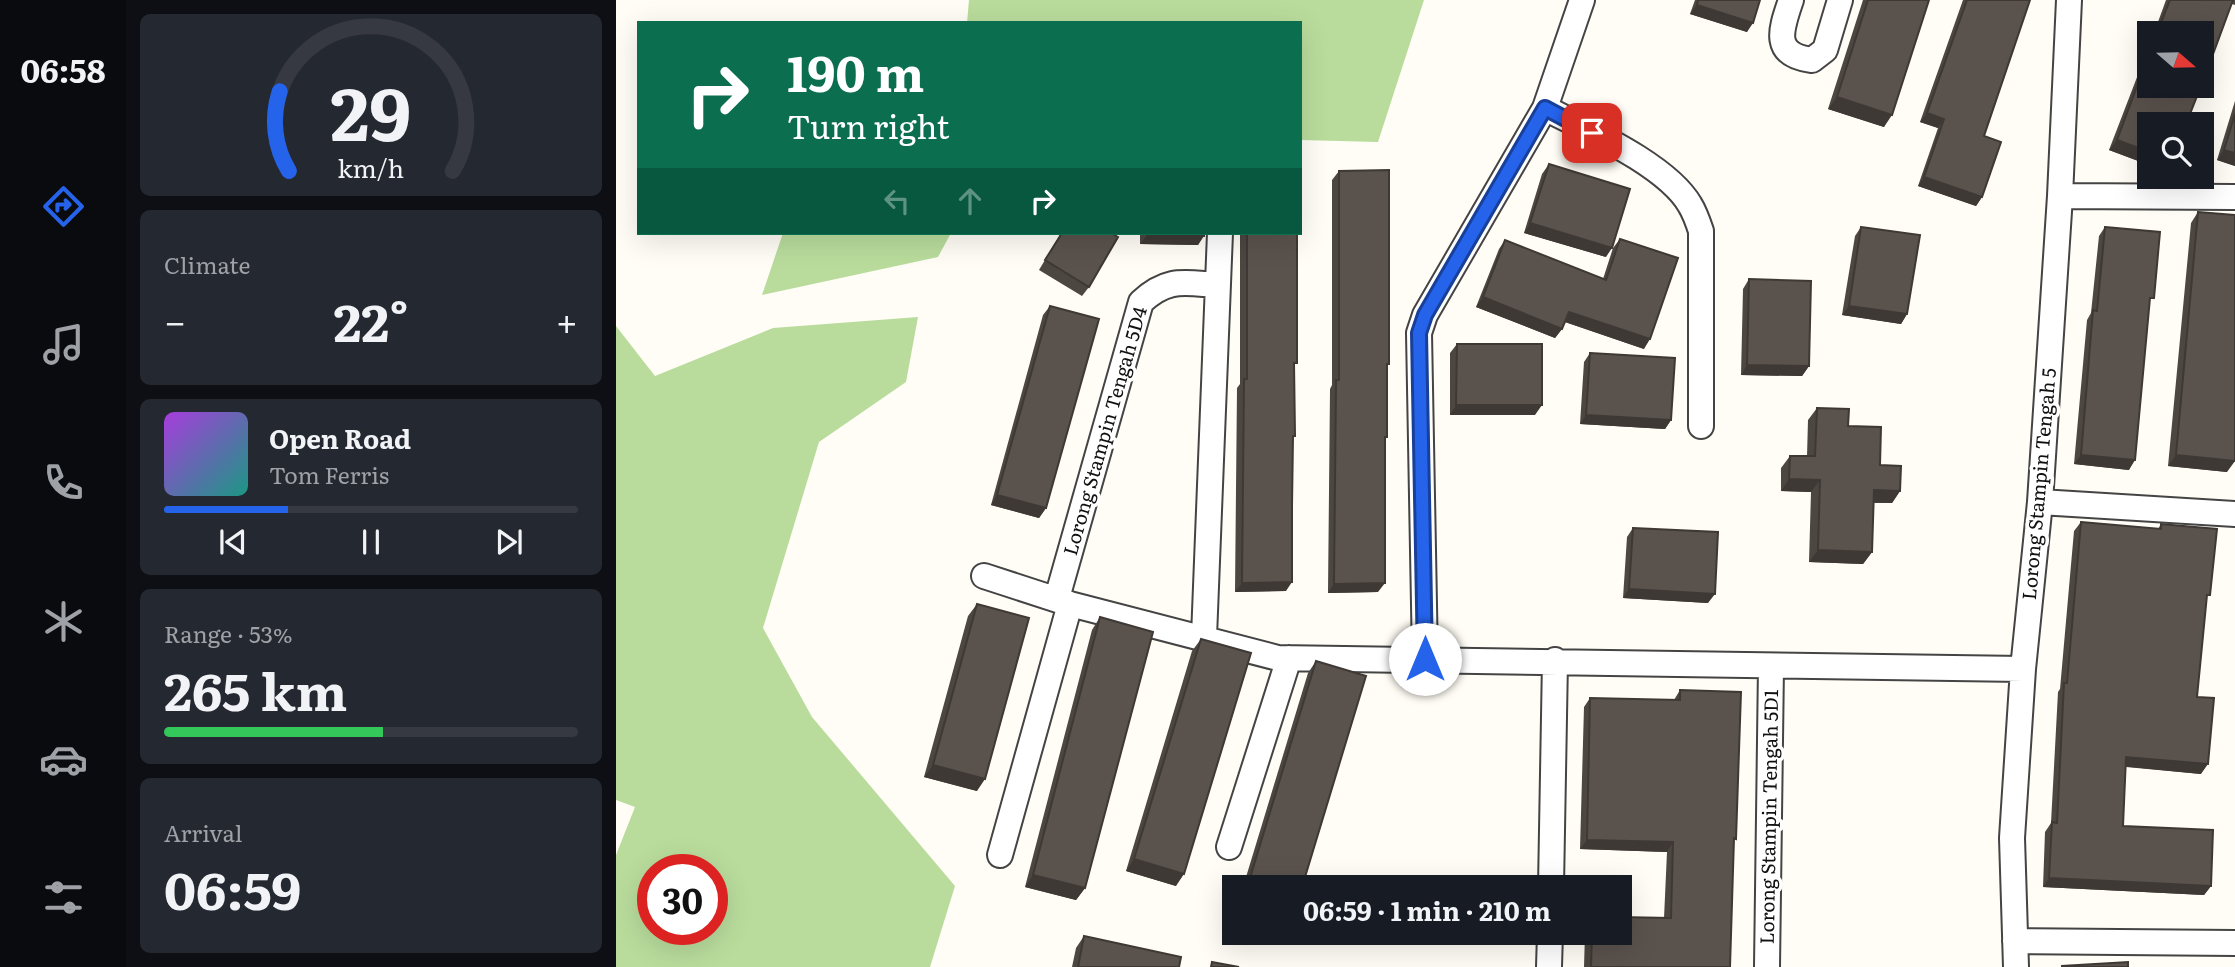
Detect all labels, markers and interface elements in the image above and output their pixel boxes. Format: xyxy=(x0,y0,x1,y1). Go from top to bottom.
north arrow xyxy=(2137,21,2214,98)
map controls xyxy=(2137,21,2214,189)
text: 190 m xyxy=(787,34,924,107)
text: 06:58 xyxy=(20,45,106,93)
icon: right xyxy=(672,49,763,140)
text: 29 xyxy=(330,55,412,163)
text: Turn right xyxy=(787,101,949,149)
pin xyxy=(1562,103,1622,163)
button: search xyxy=(2137,112,2214,189)
icon: arrive xyxy=(1573,114,1611,152)
text: km/h xyxy=(338,149,404,186)
icon: directions xyxy=(39,182,88,231)
icon: left xyxy=(878,182,916,220)
icon: ahead xyxy=(951,182,989,220)
icon: right xyxy=(1024,182,1062,220)
text: Climate xyxy=(164,247,250,281)
text: 22° xyxy=(333,281,409,358)
text: − xyxy=(164,291,186,348)
text: + xyxy=(556,291,578,348)
street label: Lorong Stampin Tengah 5D4 xyxy=(1055,302,1153,558)
icon: music xyxy=(39,320,88,369)
street label: Lorong Stampin Tengah 5 xyxy=(2014,366,2062,601)
text: Open Road xyxy=(269,418,411,457)
text: Tom Ferris xyxy=(269,457,389,491)
icon: phone xyxy=(39,458,88,507)
icon: previous xyxy=(214,523,252,561)
icon: pause xyxy=(352,523,390,561)
icon: next xyxy=(490,523,528,561)
icon: climate xyxy=(39,597,88,646)
text: Range · 53% xyxy=(164,616,293,650)
position arrow xyxy=(1388,622,1462,696)
text: 265 km xyxy=(164,650,347,727)
street label: Lorong Stampin Tengah 5D1 xyxy=(1752,689,1784,945)
icon: car xyxy=(39,735,88,784)
text: Arrival xyxy=(164,815,243,849)
text: 06:59 xyxy=(164,849,301,926)
speed limit sign: 30 xyxy=(637,854,728,945)
icon: filters xyxy=(39,873,88,922)
text: 06:59 · 1 min · 210 m xyxy=(1303,890,1551,929)

